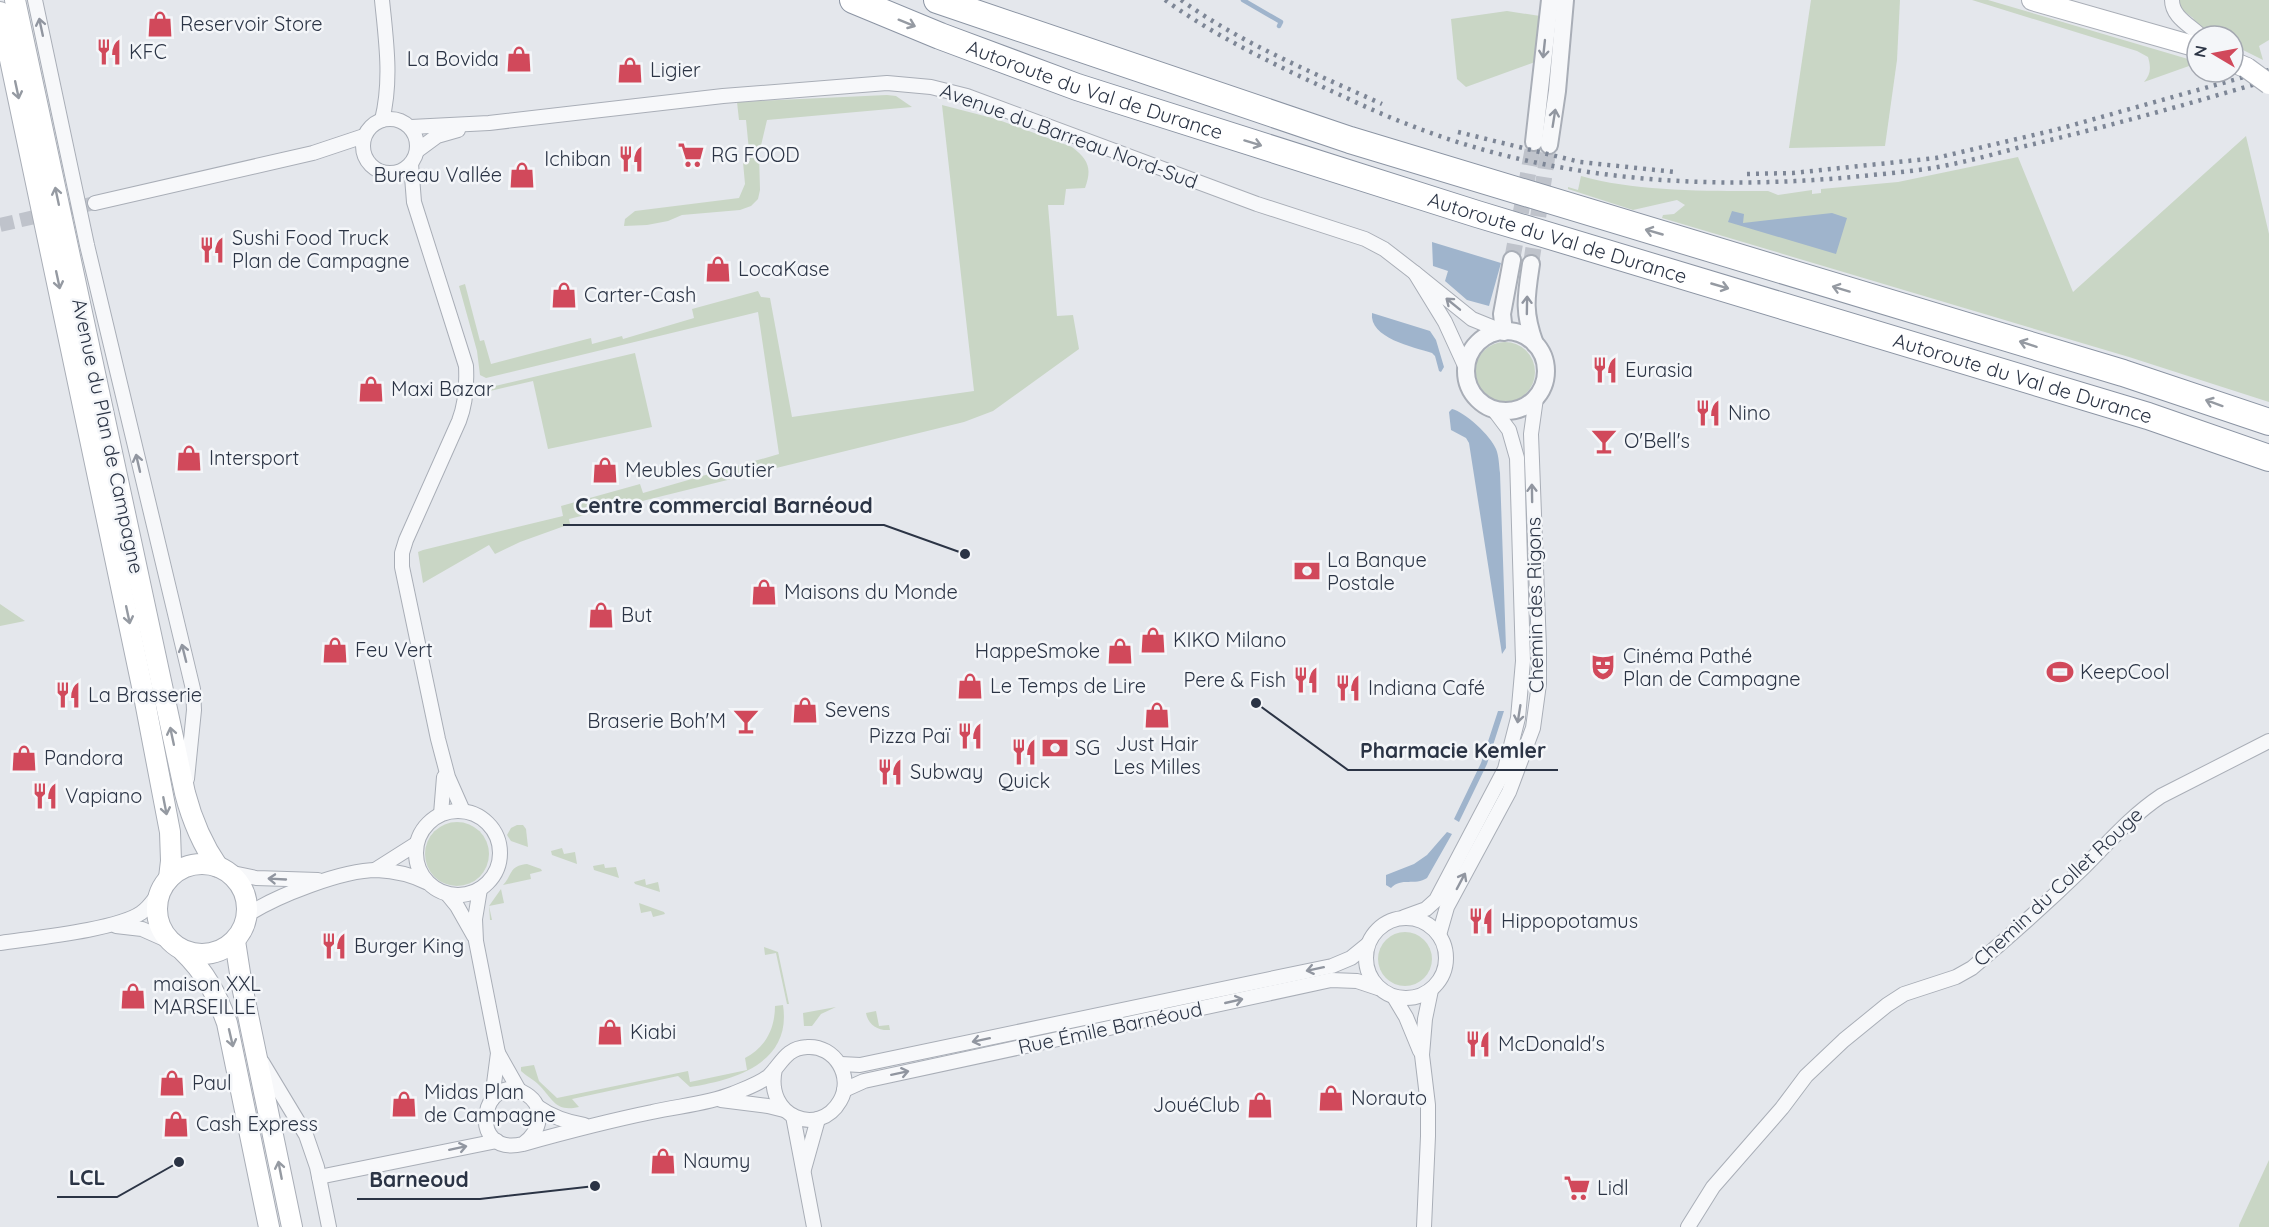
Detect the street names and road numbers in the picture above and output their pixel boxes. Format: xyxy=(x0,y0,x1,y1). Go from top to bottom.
street label: Autoroute du Val de Durance xyxy=(963,34,1226,145)
street label: Avenue du Barreau Nord-Sud xyxy=(937,77,1201,194)
street label: Autoroute du Val de Durance xyxy=(1425,186,1690,289)
street label: Avenue du Plan de Campagne xyxy=(67,296,150,576)
street label: Autoroute du Val de Durance xyxy=(1890,327,2155,429)
street label: Chemin des Rigons xyxy=(1520,517,1549,693)
street label: Chemin du Collet Rouge xyxy=(1968,802,2147,972)
street label: Rue Émile Barnéoud xyxy=(1016,996,1204,1059)

